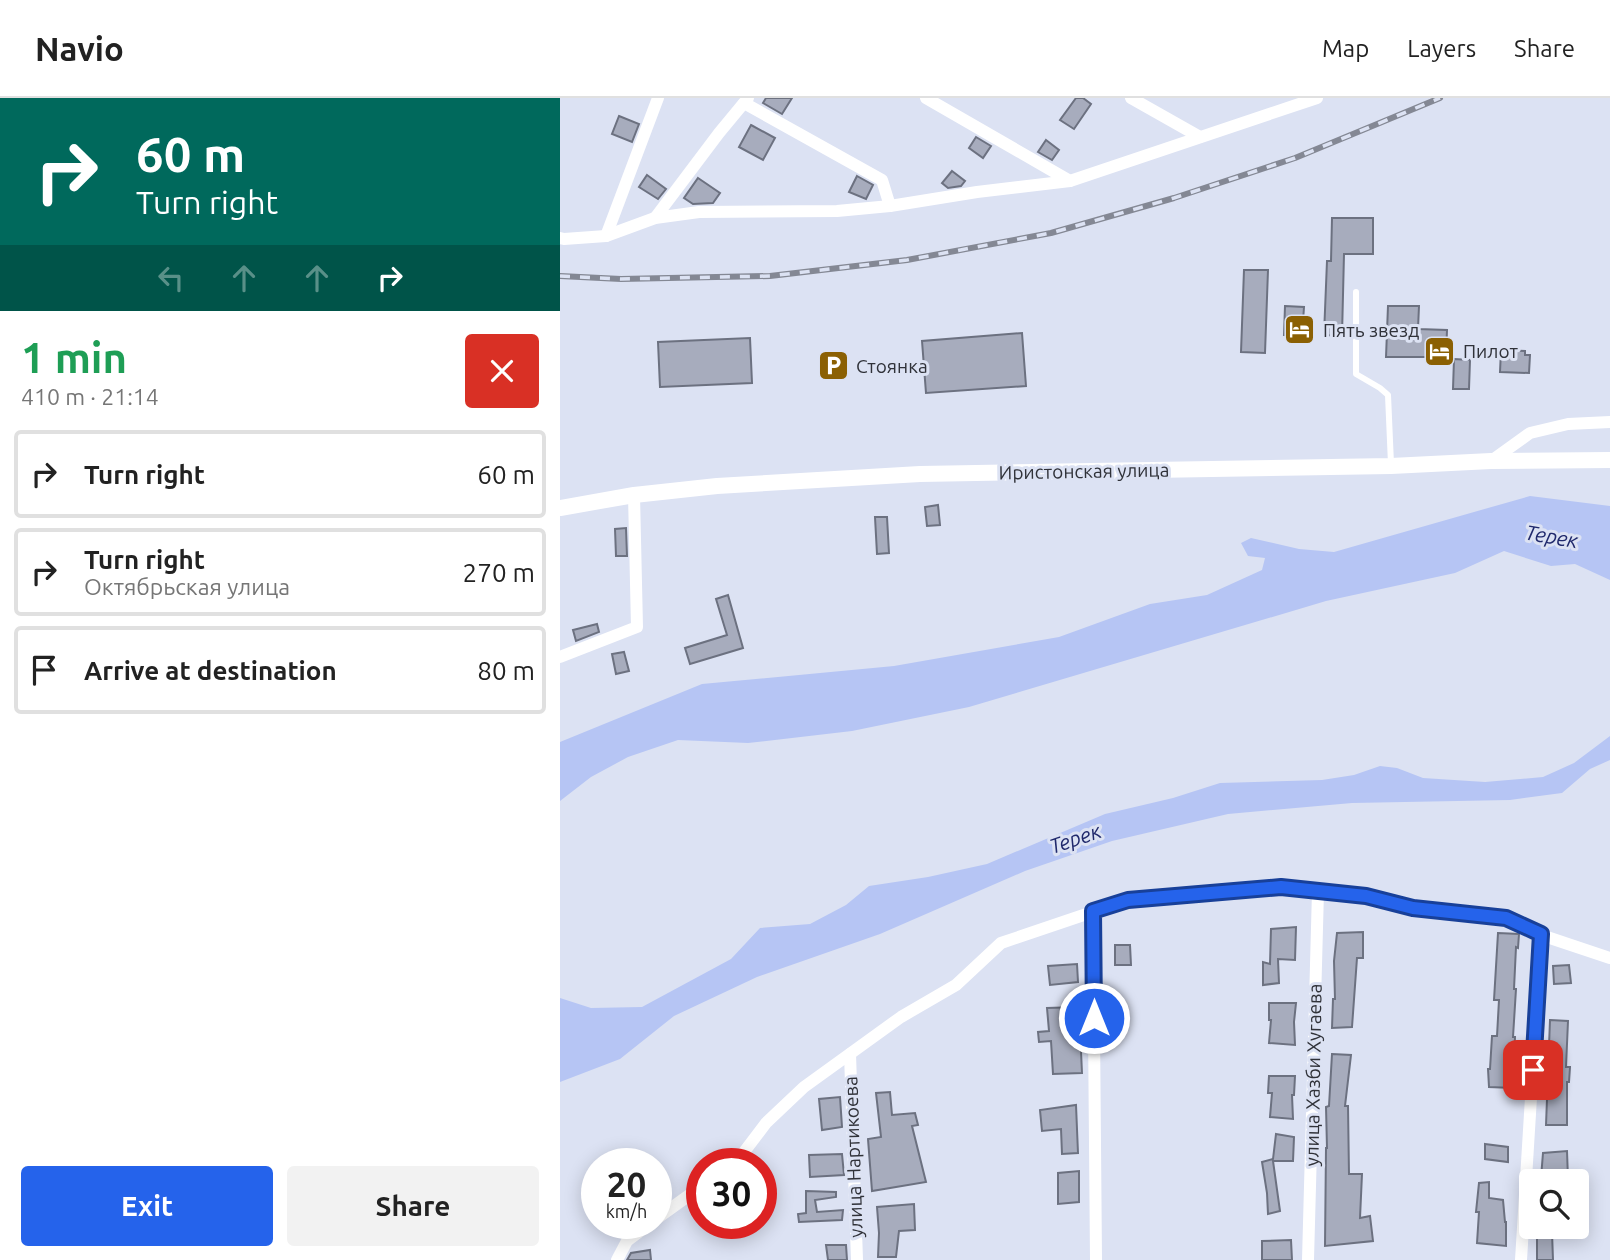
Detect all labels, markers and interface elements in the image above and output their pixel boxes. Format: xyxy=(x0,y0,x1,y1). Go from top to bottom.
text: Navio xyxy=(35,30,124,67)
text: Map xyxy=(1322,35,1369,62)
text: Layers xyxy=(1407,35,1476,62)
text: Share xyxy=(1514,35,1575,62)
icon: right xyxy=(21,126,112,217)
text: 60 m xyxy=(136,126,245,181)
text: Turn right xyxy=(136,184,278,220)
icon: left xyxy=(152,259,190,297)
icon: ahead xyxy=(225,259,263,297)
icon: ahead xyxy=(298,259,336,297)
icon: right xyxy=(371,259,409,297)
hotel icon: Пять звезд xyxy=(1283,313,1317,347)
place label: Пять звезд xyxy=(1323,319,1419,341)
text: 1 min xyxy=(21,334,127,381)
button: close xyxy=(465,334,539,408)
hotel icon: Пилот xyxy=(1423,334,1457,368)
place label: Пилот xyxy=(1463,340,1519,362)
parking icon: Стоянка xyxy=(816,349,850,383)
place label: Стоянка xyxy=(856,355,928,377)
text: 410 m · 21:14 xyxy=(21,384,159,409)
icon: right xyxy=(25,455,63,493)
street label: Иристонская улица xyxy=(999,459,1169,483)
text: Turn right xyxy=(84,460,205,489)
text: 60 m xyxy=(477,460,535,489)
water label: Терек xyxy=(1524,520,1580,552)
text: Turn right xyxy=(84,545,205,574)
icon: right xyxy=(25,553,63,591)
text: 270 m xyxy=(463,558,535,587)
text: Октябрьская улица xyxy=(84,574,290,599)
icon: arrive xyxy=(25,651,63,689)
text: Arrive at destination xyxy=(84,656,337,685)
text: 80 m xyxy=(477,656,535,685)
water label: Терек xyxy=(1046,818,1104,858)
position arrow xyxy=(1057,981,1131,1055)
street label: улица Хазби Хугаева xyxy=(1300,984,1326,1166)
pin xyxy=(1503,1040,1563,1100)
icon: arrive xyxy=(1514,1051,1552,1089)
street label: улица Нартикоева xyxy=(839,1076,867,1238)
speed limit sign: 30 xyxy=(686,1148,777,1239)
text: 20 xyxy=(607,1164,646,1204)
button: Exit xyxy=(21,1166,273,1246)
button: Share xyxy=(287,1166,539,1246)
map controls xyxy=(1519,1169,1589,1239)
button: search xyxy=(1519,1169,1589,1239)
text: km/h xyxy=(606,1201,647,1221)

